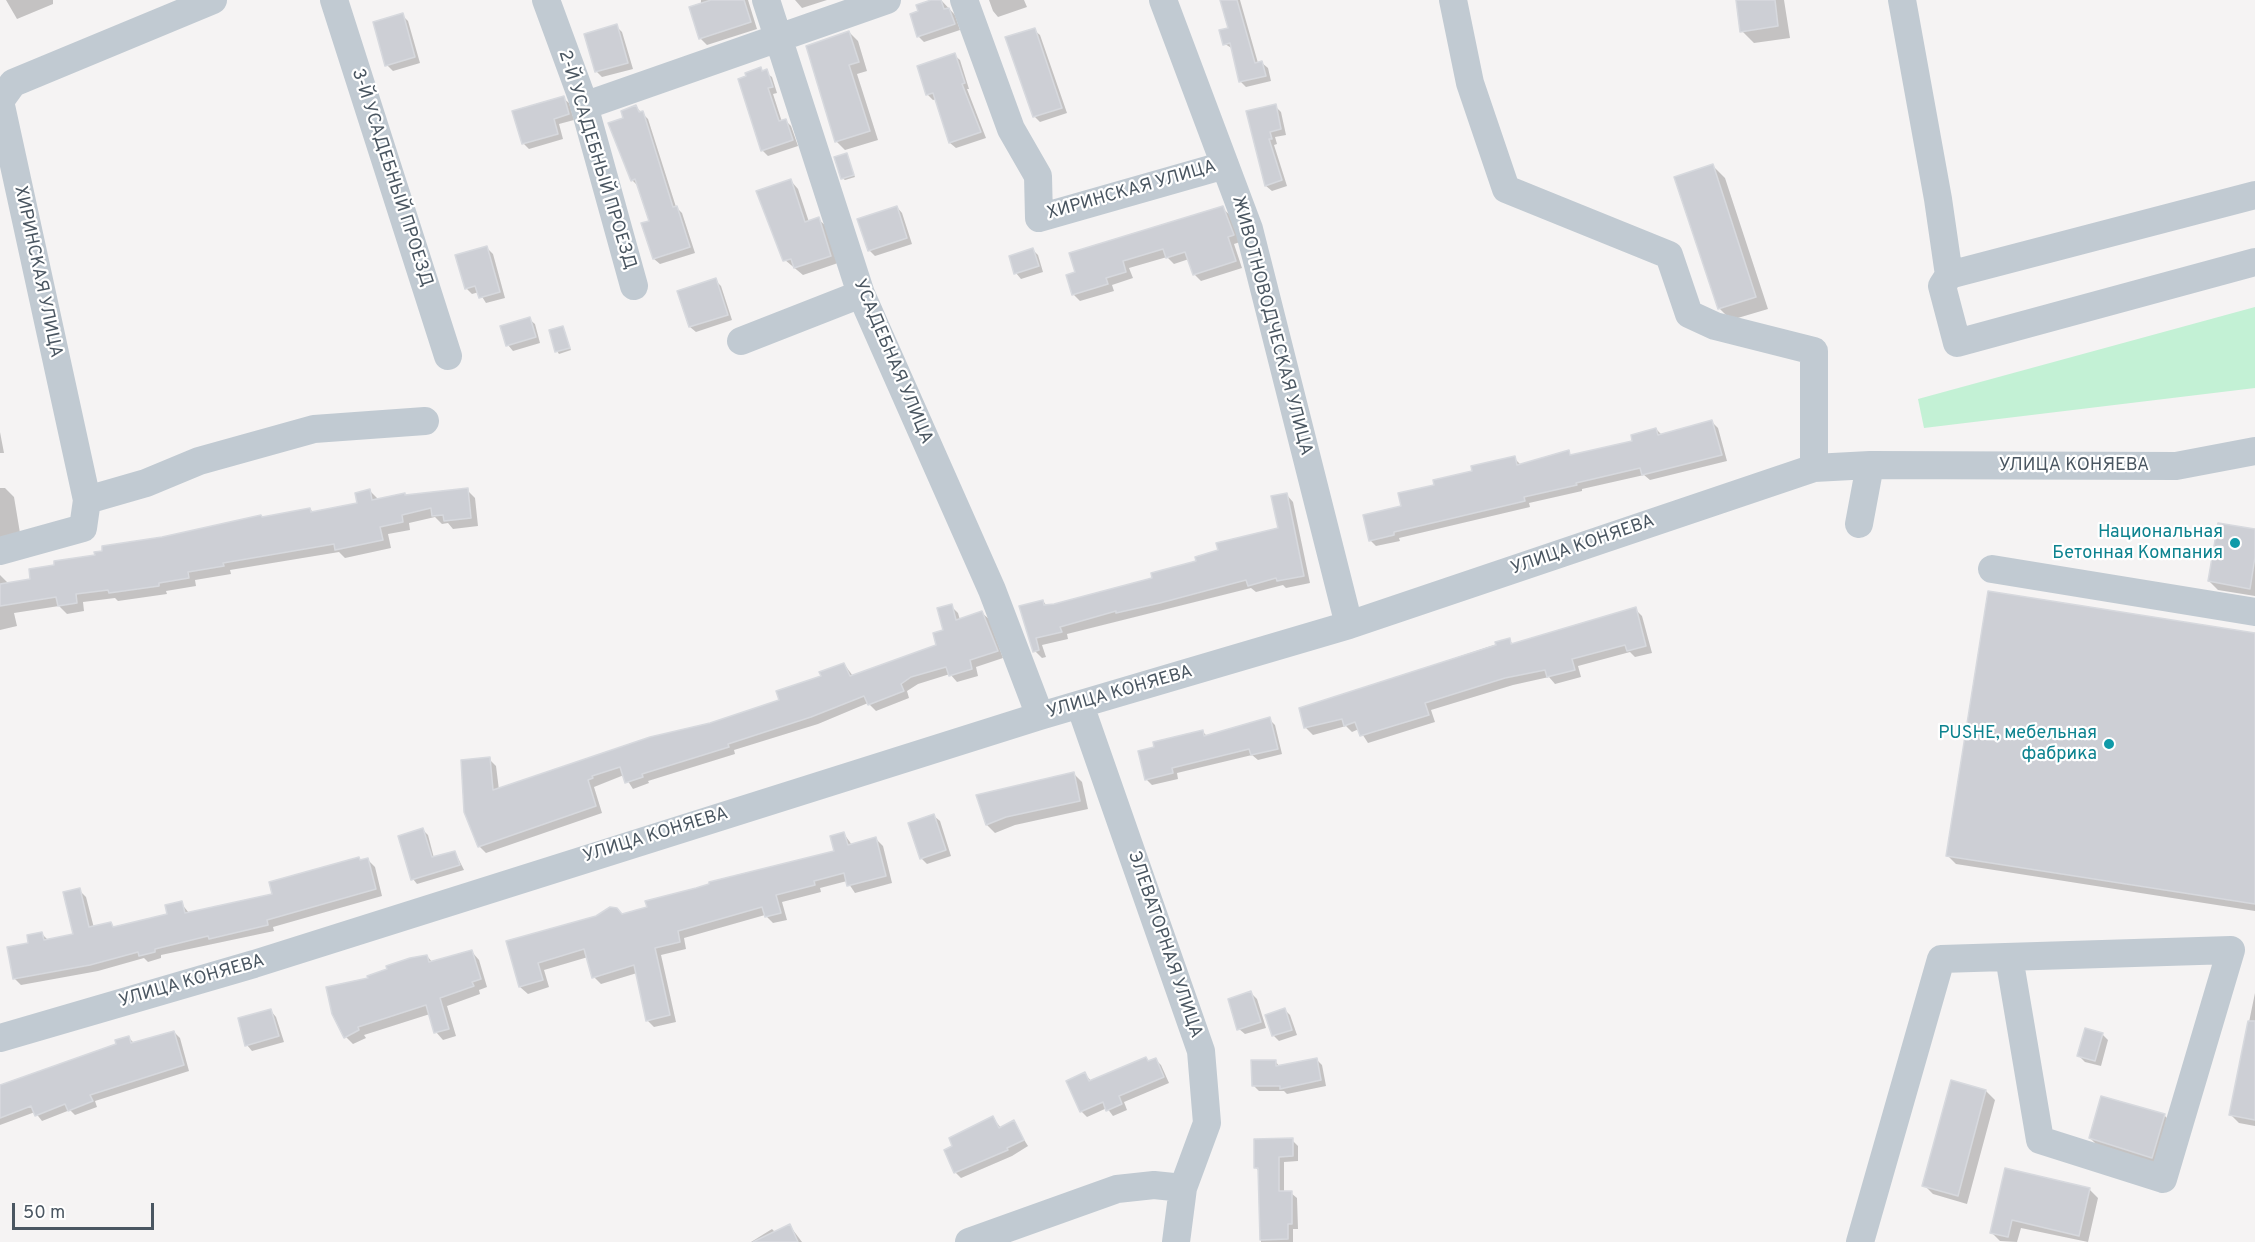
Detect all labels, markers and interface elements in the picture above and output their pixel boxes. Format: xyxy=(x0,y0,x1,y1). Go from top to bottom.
street label: 2-Й УСАДЕБНЫЙ ПРОЕЗД xyxy=(552,48,640,272)
street label: 3-Й УСАДЕБНЫЙ ПРОЕЗД xyxy=(346,66,436,290)
street label: ХИРИНСКАЯ УЛИЦА xyxy=(1045,156,1219,226)
street label: ХИРИНСКАЯ УЛИЦА xyxy=(8,184,66,360)
street label: ЖИВОТНОВОДЧЕСКАЯ УЛИЦА xyxy=(1226,194,1316,458)
street label: УСАДЕБНАЯ УЛИЦА xyxy=(847,276,937,448)
street label: УЛИЦА КОНЯЕВА xyxy=(1999,455,2149,477)
street label: УЛИЦА КОНЯЕВА xyxy=(1508,511,1658,581)
place label: Национальная Бетонная Компания xyxy=(2052,522,2223,564)
marker: Национальная Бетонная Компания xyxy=(2228,536,2242,550)
street label: УЛИЦА КОНЯЕВА xyxy=(1045,662,1195,724)
place label: PUSHE, мебельная фабрика xyxy=(1938,723,2097,766)
marker: PUSHE, мебельная фабрика xyxy=(2102,737,2116,751)
street label: УЛИЦА КОНЯЕВА xyxy=(581,804,731,868)
street label: ЭЛЕВАТОРНАЯ УЛИЦА xyxy=(1122,849,1206,1041)
street label: УЛИЦА КОНЯЕВА xyxy=(117,951,267,1013)
scale bar xyxy=(15,1191,158,1229)
text: 50 m xyxy=(23,1202,65,1225)

